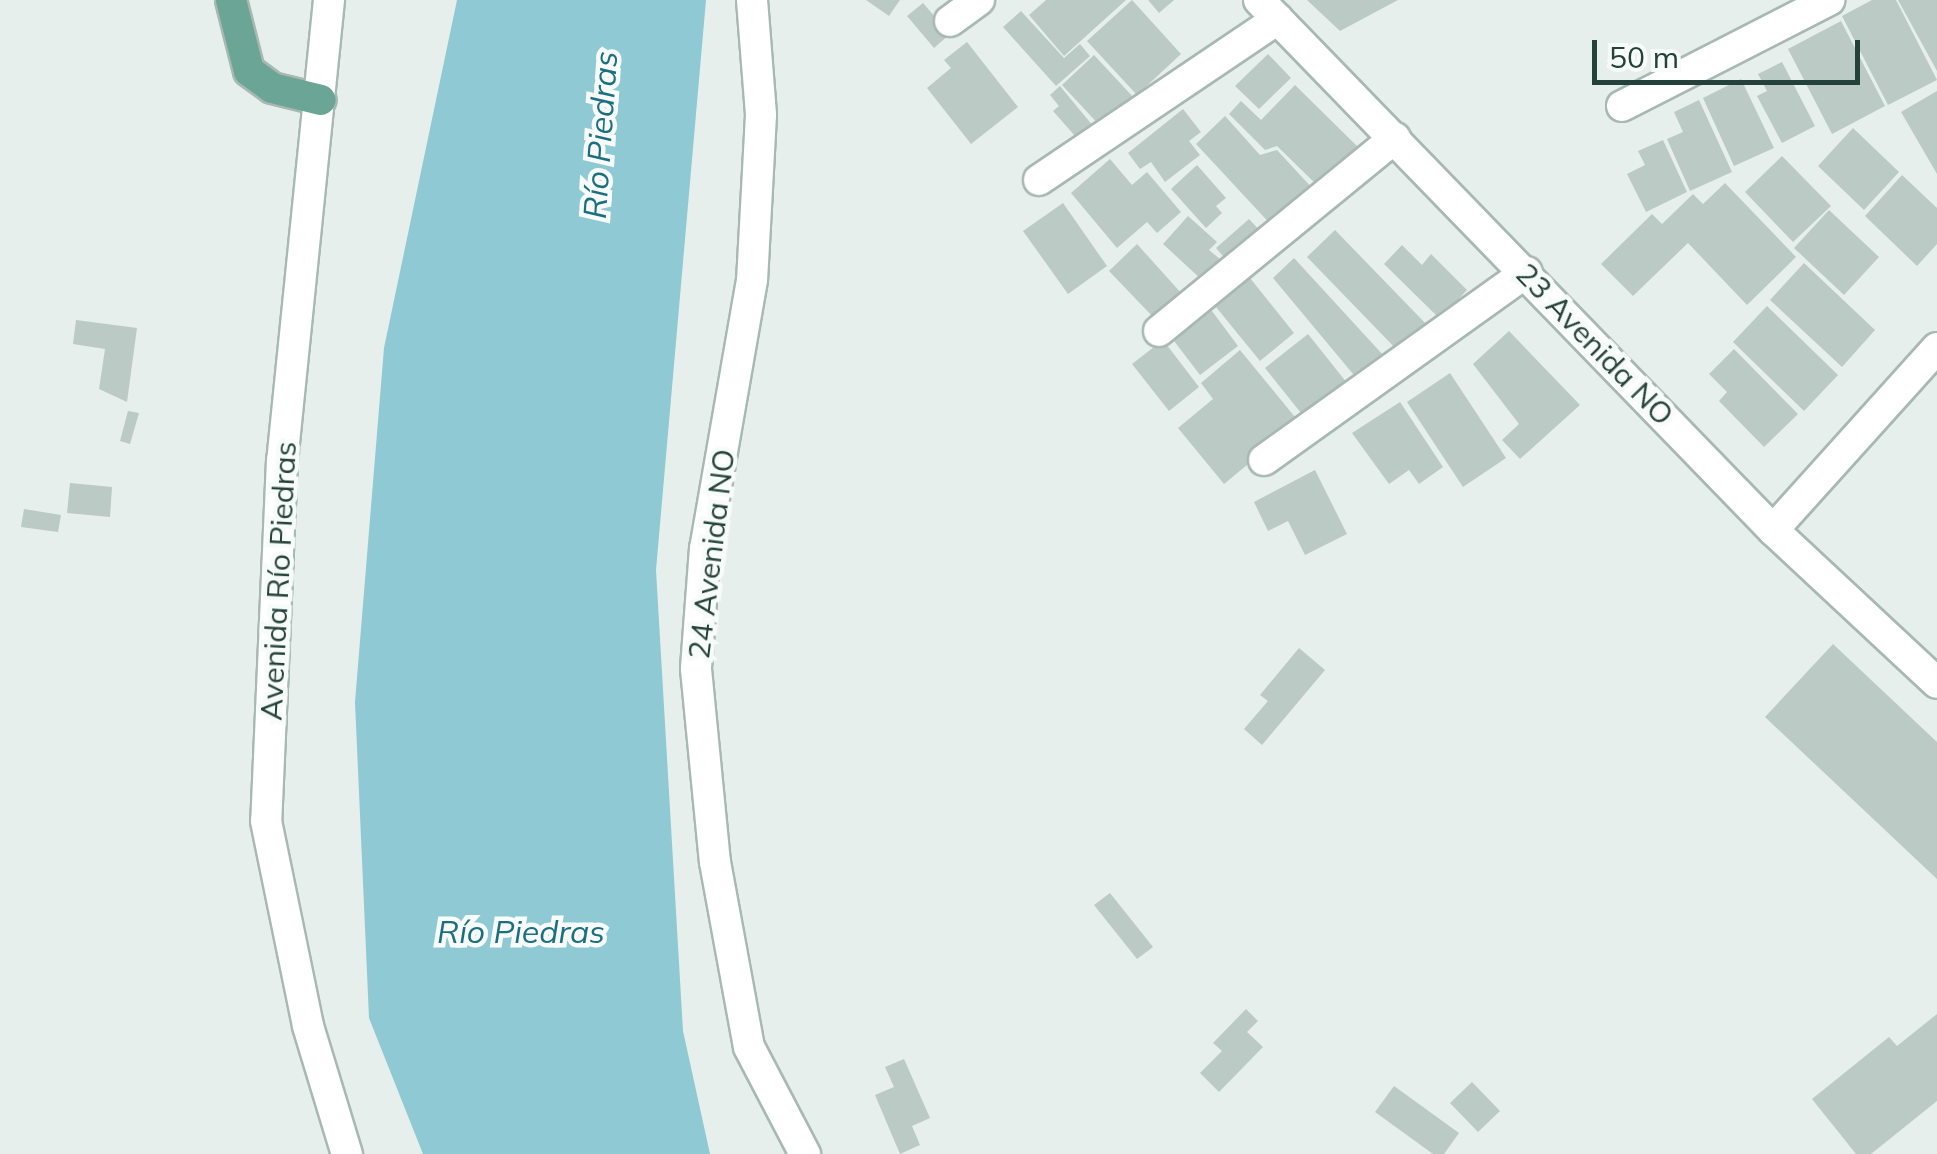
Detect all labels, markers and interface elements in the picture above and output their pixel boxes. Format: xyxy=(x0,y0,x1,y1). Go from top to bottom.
scale bar xyxy=(1597,20,1864,82)
text: 50 m xyxy=(1609,38,1679,76)
water label: Río Piedras xyxy=(575,50,625,220)
street label: 23 Avenida NO xyxy=(1509,256,1681,432)
street label: Avenida Río Piedras xyxy=(253,441,303,721)
street label: 24 Avenida NO xyxy=(680,447,742,661)
water label: Río Piedras xyxy=(437,912,605,950)

